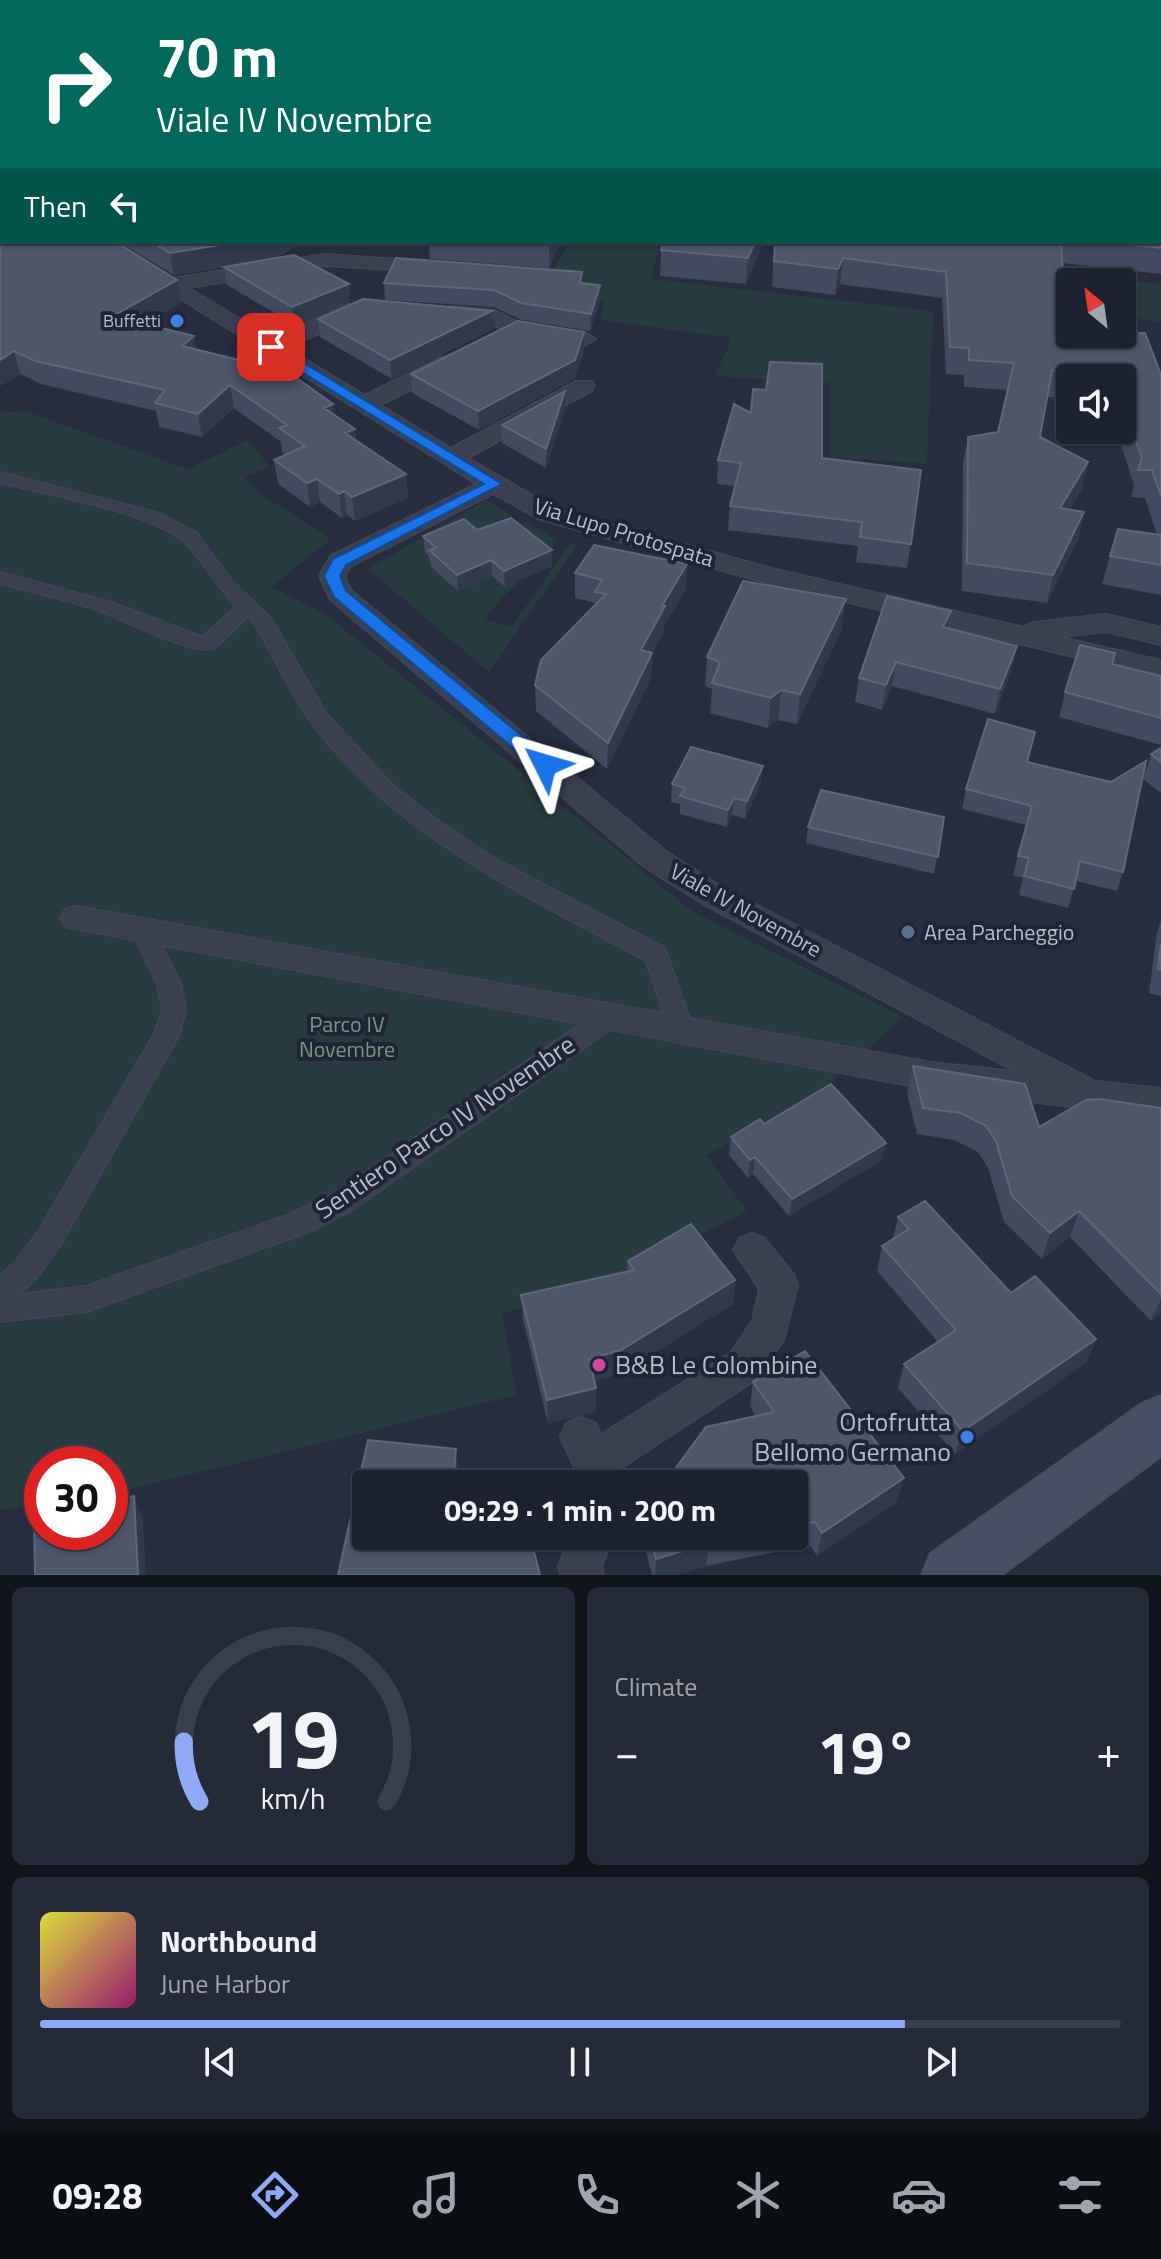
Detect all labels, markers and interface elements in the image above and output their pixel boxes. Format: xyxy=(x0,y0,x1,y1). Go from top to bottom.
text: 70 m xyxy=(156,14,278,99)
icon: right xyxy=(24,32,128,136)
text: Viale IV Novembre xyxy=(156,91,432,146)
text: Then xyxy=(24,183,87,229)
icon: left xyxy=(103,184,147,228)
north arrow xyxy=(1056,268,1136,348)
map controls xyxy=(1056,268,1136,444)
place label: Buffetti xyxy=(103,307,161,334)
marker: Buffetti xyxy=(168,312,186,330)
pin xyxy=(237,313,305,381)
icon: arrive xyxy=(249,325,293,369)
button: sound xyxy=(1056,364,1136,444)
street label: Via Lupo Protospata xyxy=(530,488,718,576)
position arrow xyxy=(503,723,587,807)
street label: Viale IV Novembre xyxy=(664,854,828,966)
place label: Area Parcheggio xyxy=(924,915,1074,949)
marker: Area Parcheggio xyxy=(899,923,917,941)
park label: Parco IV Novembre xyxy=(299,1007,395,1066)
street label: Sentiero Parco IV Novembre xyxy=(307,1025,582,1228)
place label: B&B Le Colombine xyxy=(615,1345,817,1384)
marker: B&B Le Colombine xyxy=(590,1356,608,1374)
place label: Ortofrutta Bellomo Germano xyxy=(754,1402,951,1471)
marker: Ortofrutta Bellomo Germano xyxy=(958,1428,976,1446)
speed limit sign: 30 xyxy=(24,1446,128,1550)
text: 09:29 · 1 min · 200 m xyxy=(444,1487,716,1533)
text: Climate xyxy=(615,1667,697,1706)
text: 19 xyxy=(247,1674,340,1800)
text: 19° xyxy=(817,1706,918,1797)
text: − xyxy=(615,1718,639,1785)
text: + xyxy=(1096,1718,1121,1785)
text: km/h xyxy=(261,1777,326,1820)
text: Northbound xyxy=(160,1918,317,1964)
text: June Harbor xyxy=(160,1964,290,2003)
icon: previous xyxy=(198,2040,242,2084)
icon: pause xyxy=(558,2040,602,2084)
icon: next xyxy=(919,2040,963,2084)
icon: directions xyxy=(247,2167,303,2223)
icon: music xyxy=(408,2167,464,2223)
icon: phone xyxy=(569,2167,625,2223)
icon: climate xyxy=(730,2167,786,2223)
icon: car xyxy=(891,2167,947,2223)
icon: filters xyxy=(1052,2167,1108,2223)
text: 09:28 xyxy=(53,2168,142,2223)

